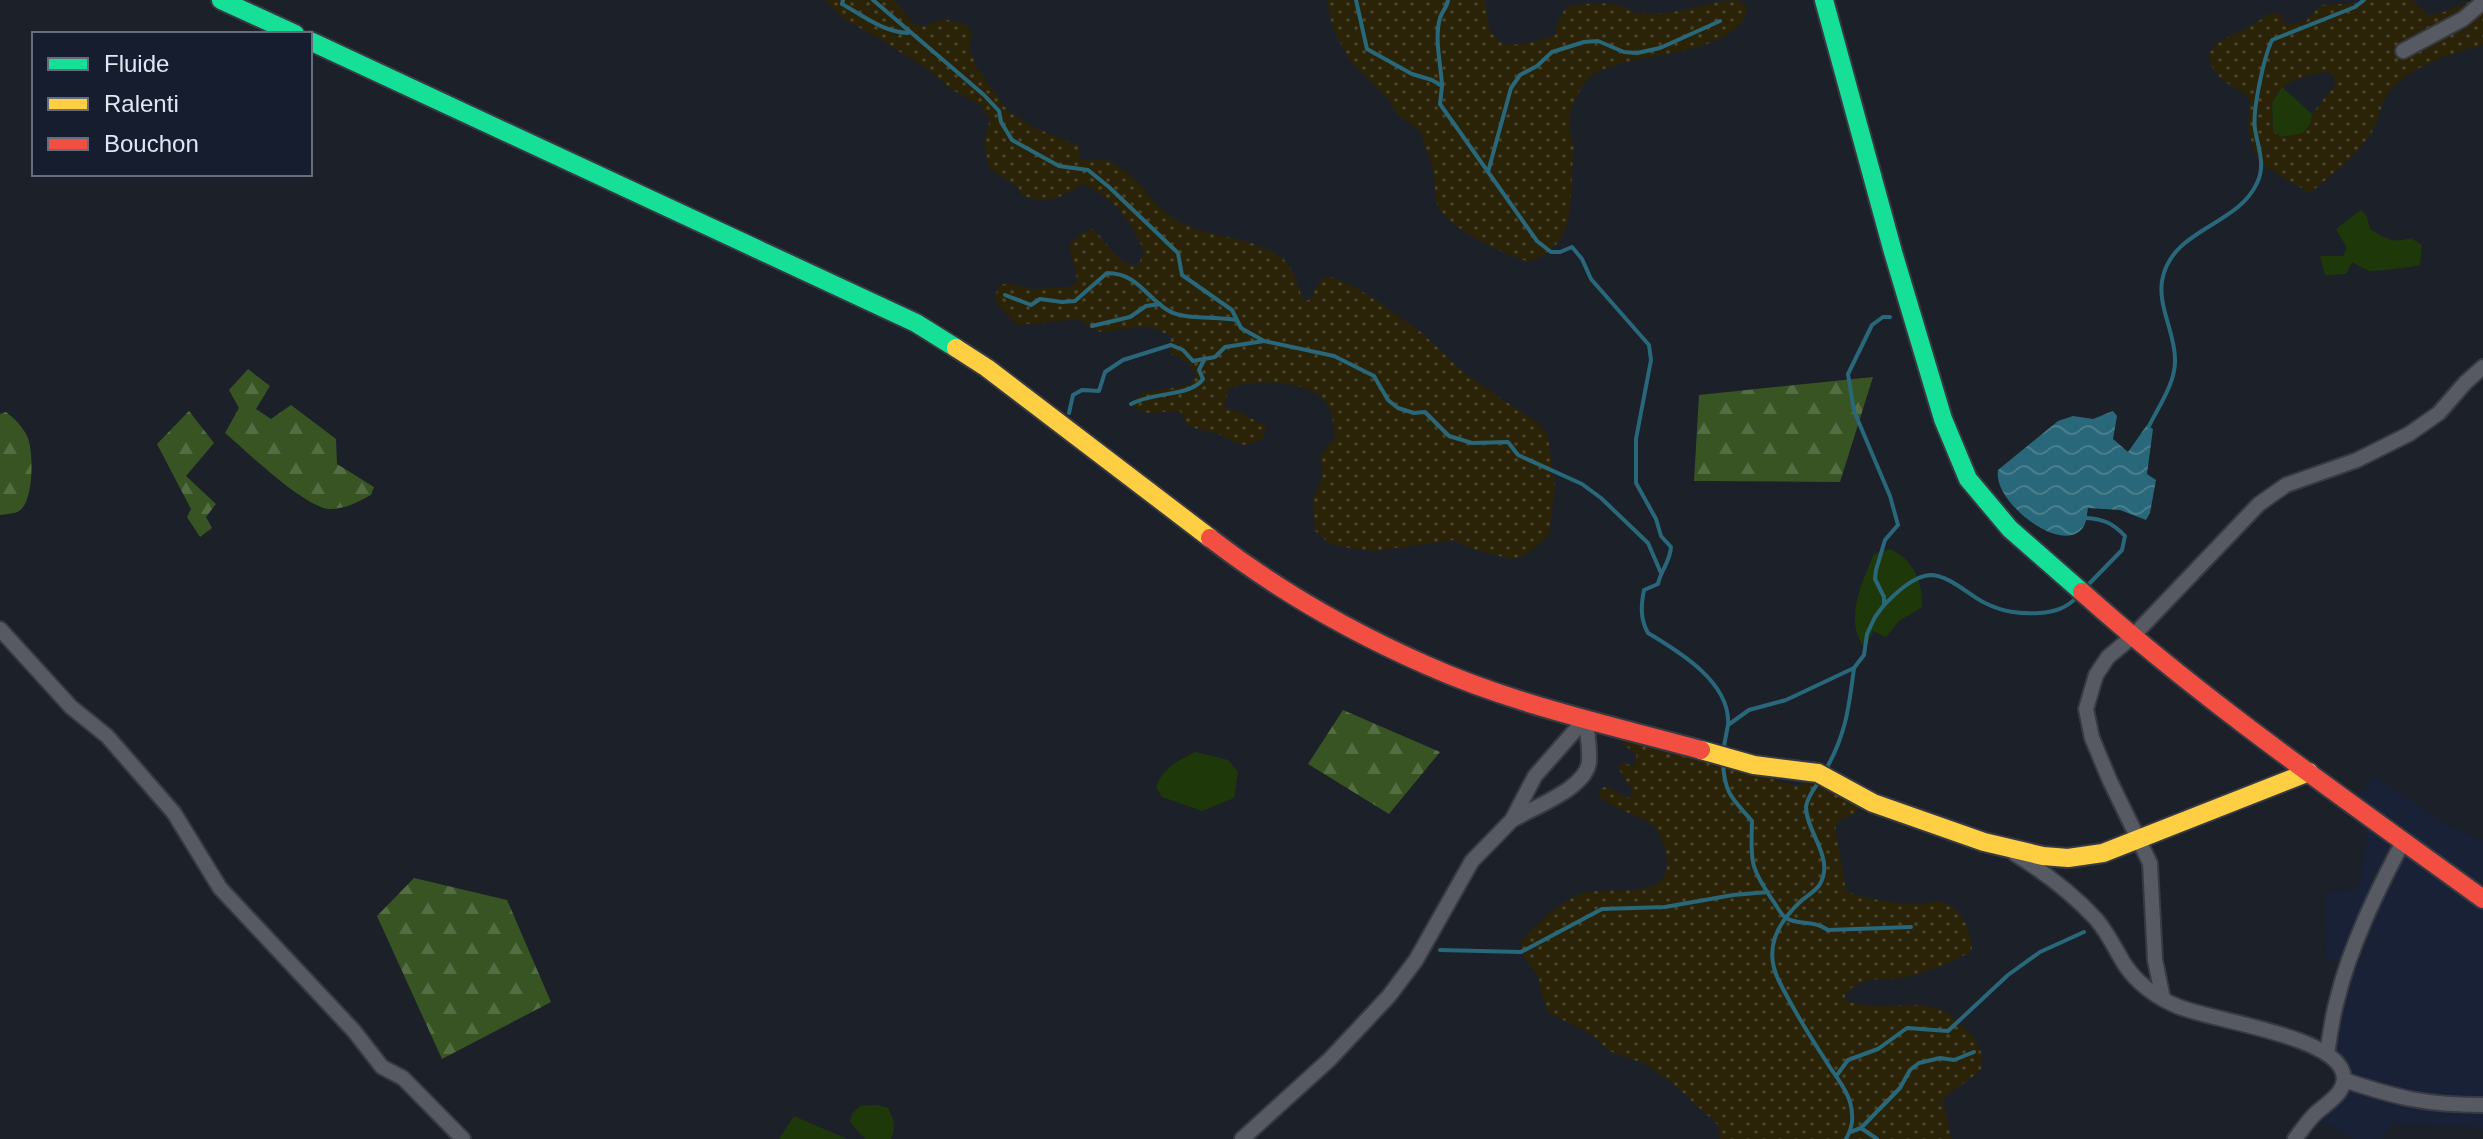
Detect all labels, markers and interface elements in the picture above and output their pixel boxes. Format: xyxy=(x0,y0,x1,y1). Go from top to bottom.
legend xyxy=(32,32,312,176)
text: Fluide xyxy=(104,50,169,77)
text: Ralenti xyxy=(104,90,179,117)
text: Bouchon xyxy=(104,130,199,157)

